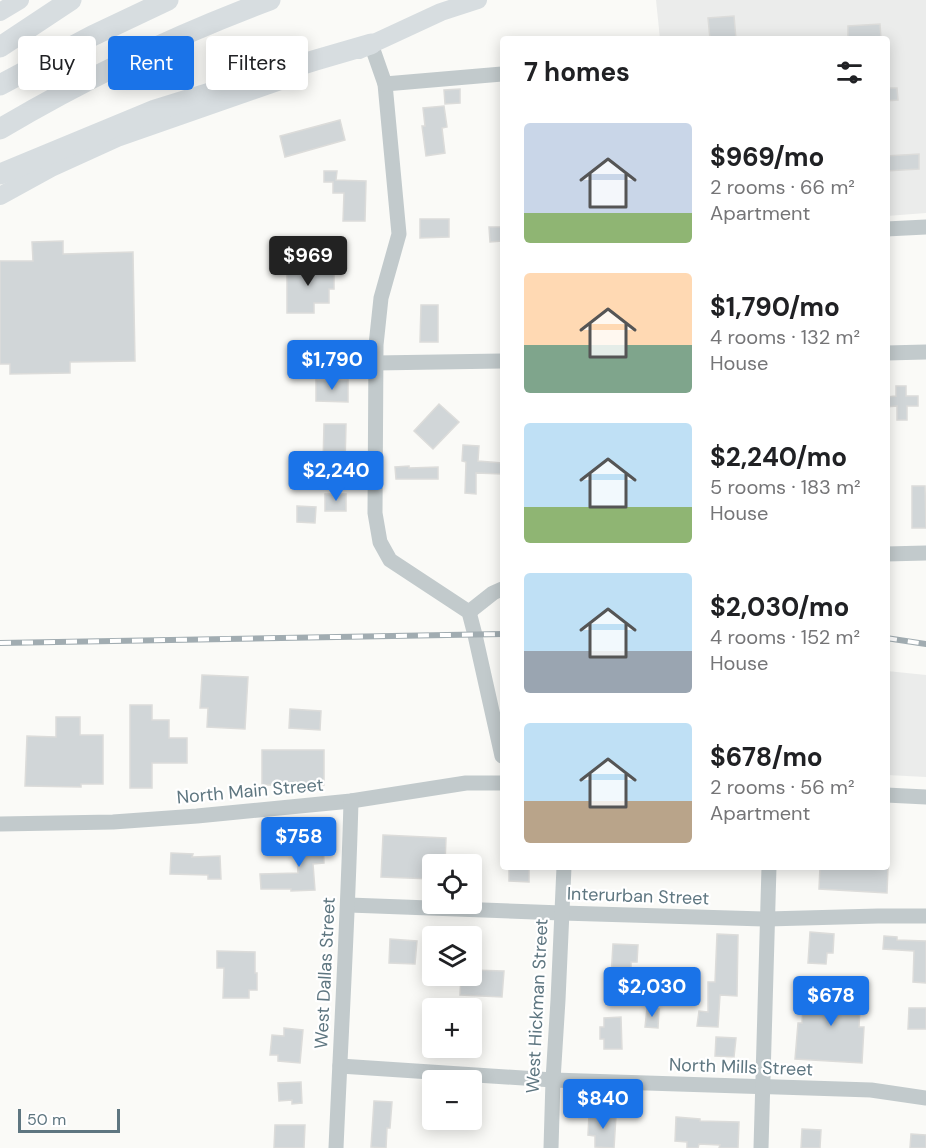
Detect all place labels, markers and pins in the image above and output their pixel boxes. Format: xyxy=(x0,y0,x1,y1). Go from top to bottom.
pin: $969 xyxy=(272,236,344,287)
pin: $1,790 xyxy=(283,340,381,391)
pin: $2,240 xyxy=(287,451,385,502)
pin: $758 xyxy=(263,817,335,868)
pin: $2,030 xyxy=(603,967,701,1018)
pin: $678 xyxy=(795,976,867,1027)
pin: $840 xyxy=(567,1079,639,1130)

